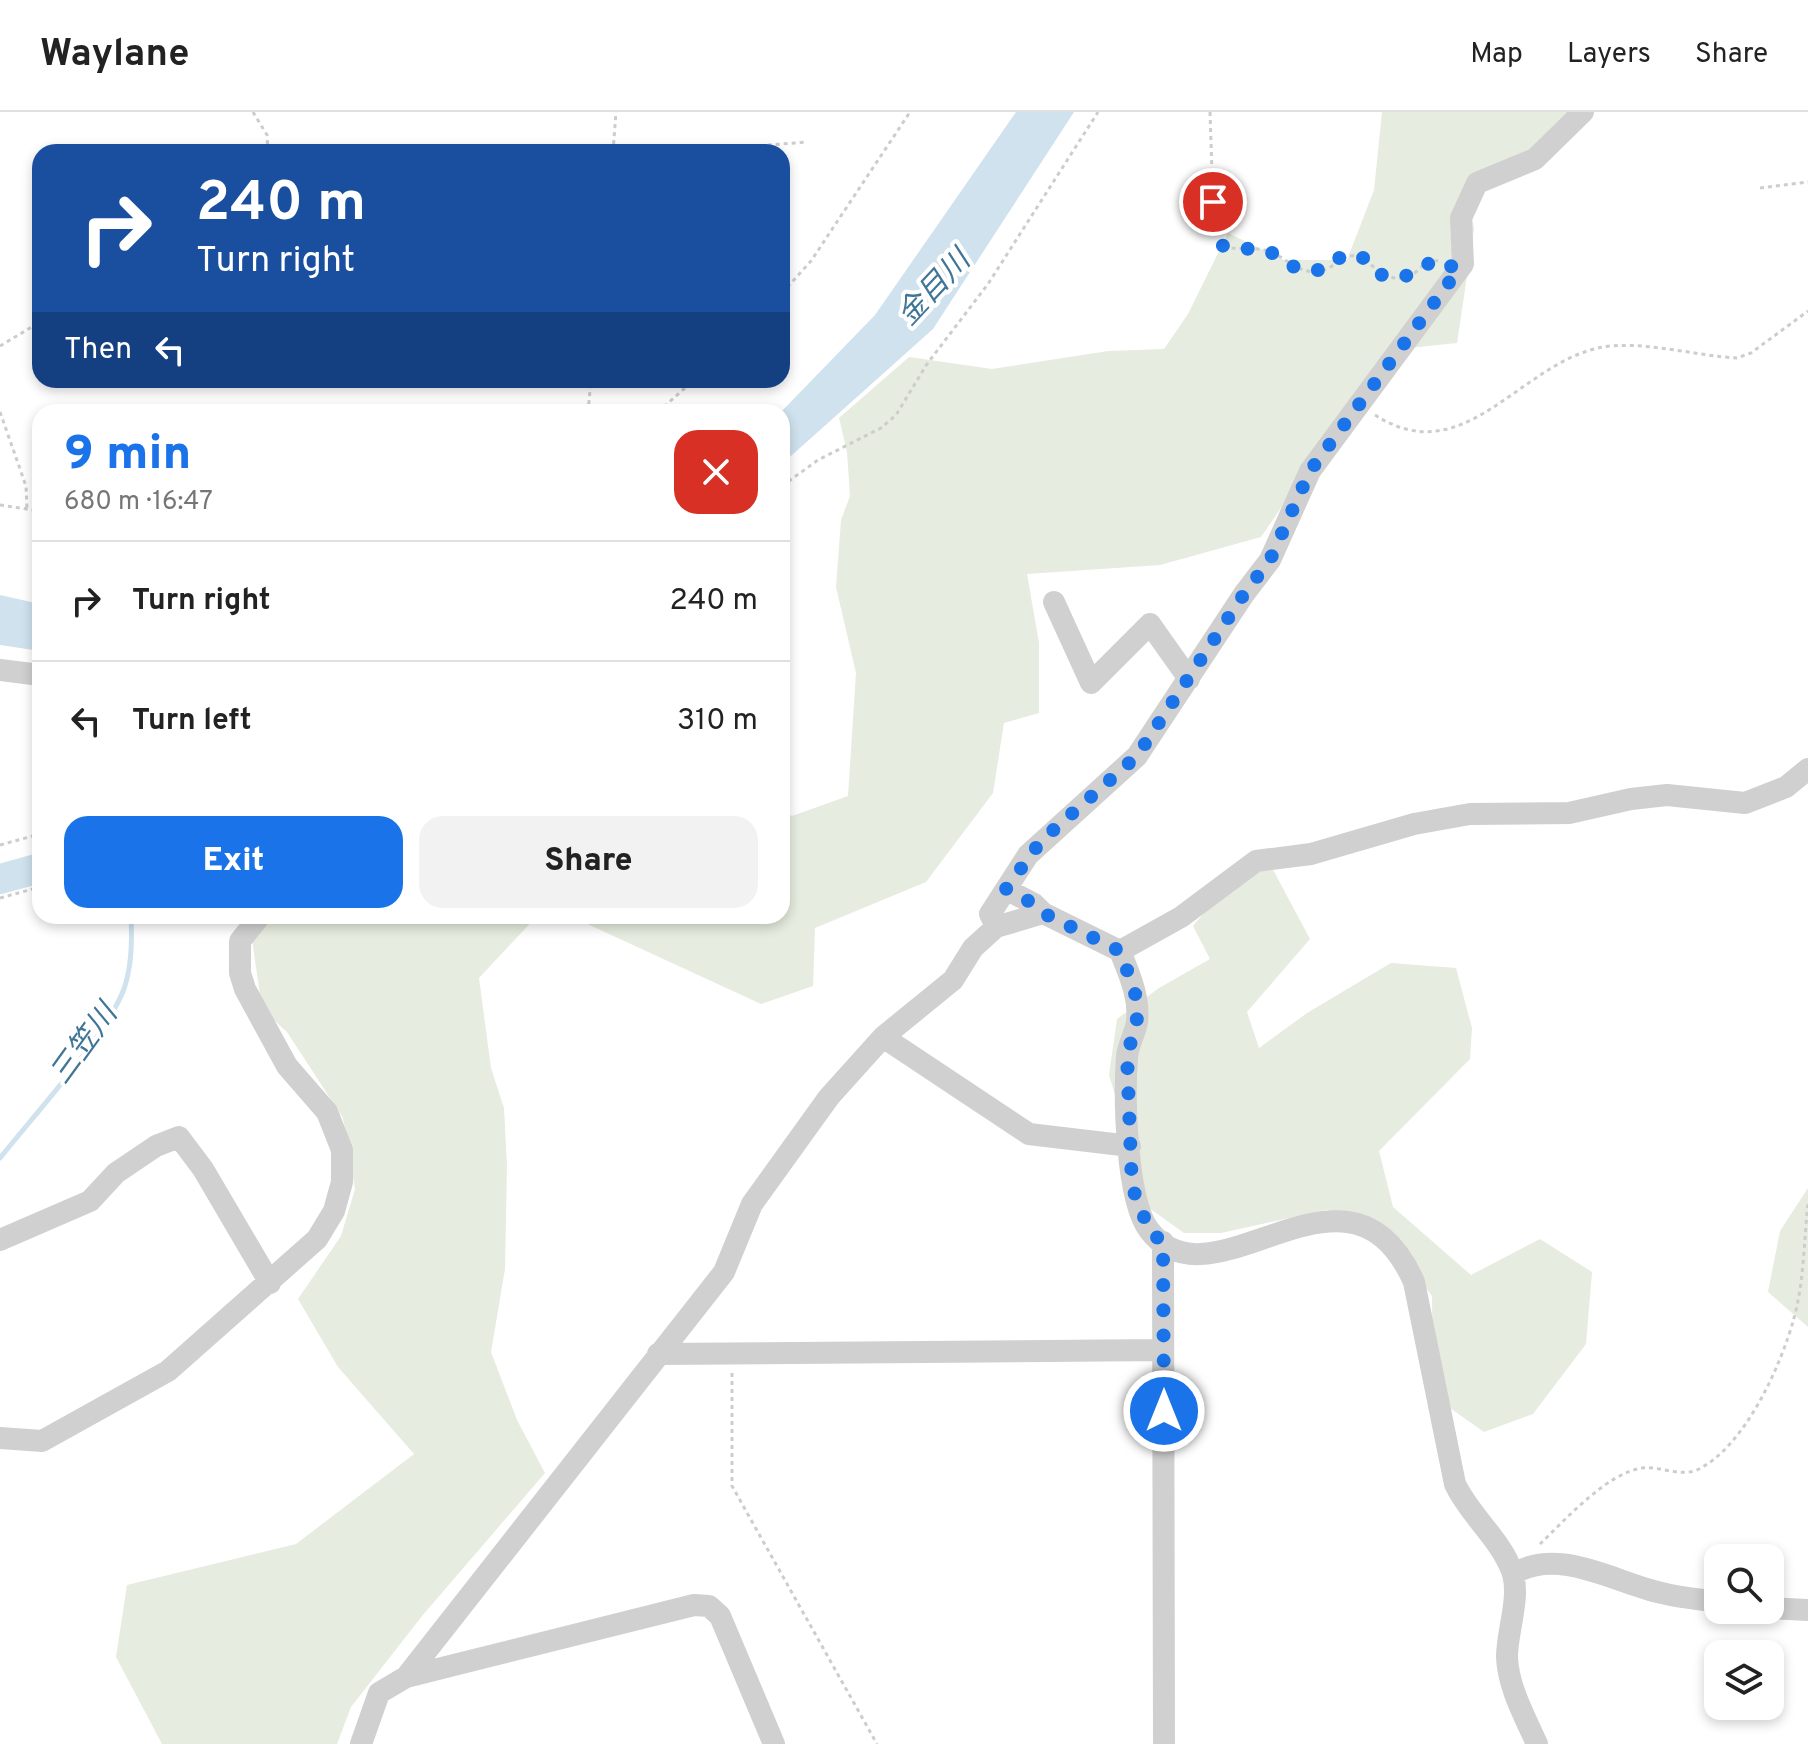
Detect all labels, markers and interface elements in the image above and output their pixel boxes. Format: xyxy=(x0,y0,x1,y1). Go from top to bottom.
text: Waylane xyxy=(40,31,189,80)
text: Map xyxy=(1470,37,1523,73)
text: Layers xyxy=(1567,37,1651,73)
text: Share xyxy=(1695,37,1768,73)
pin xyxy=(1179,168,1247,236)
text: 240 m xyxy=(196,170,366,240)
icon: right xyxy=(64,176,168,280)
icon: arrive xyxy=(1191,180,1235,224)
text: Turn right xyxy=(196,239,355,285)
water label: 金目川 xyxy=(891,241,981,335)
icon: left xyxy=(148,328,192,372)
text: Then xyxy=(64,332,132,369)
text: 9 min xyxy=(64,426,191,486)
button: close xyxy=(674,430,758,514)
text: 680 m · 16:47 xyxy=(64,486,213,519)
icon: right xyxy=(64,579,108,623)
text: Turn right xyxy=(132,583,270,620)
text: 240 m xyxy=(670,583,758,620)
icon: left xyxy=(64,699,108,743)
text: Turn left xyxy=(132,703,252,740)
text: 310 m xyxy=(677,703,758,740)
button: Exit xyxy=(64,816,403,908)
button: Share xyxy=(419,816,758,908)
water label: 三笠川 xyxy=(44,995,128,1092)
position arrow xyxy=(1122,1369,1206,1453)
map controls xyxy=(1704,1544,1784,1720)
button: search xyxy=(1704,1544,1784,1624)
button: layers xyxy=(1704,1640,1784,1720)

